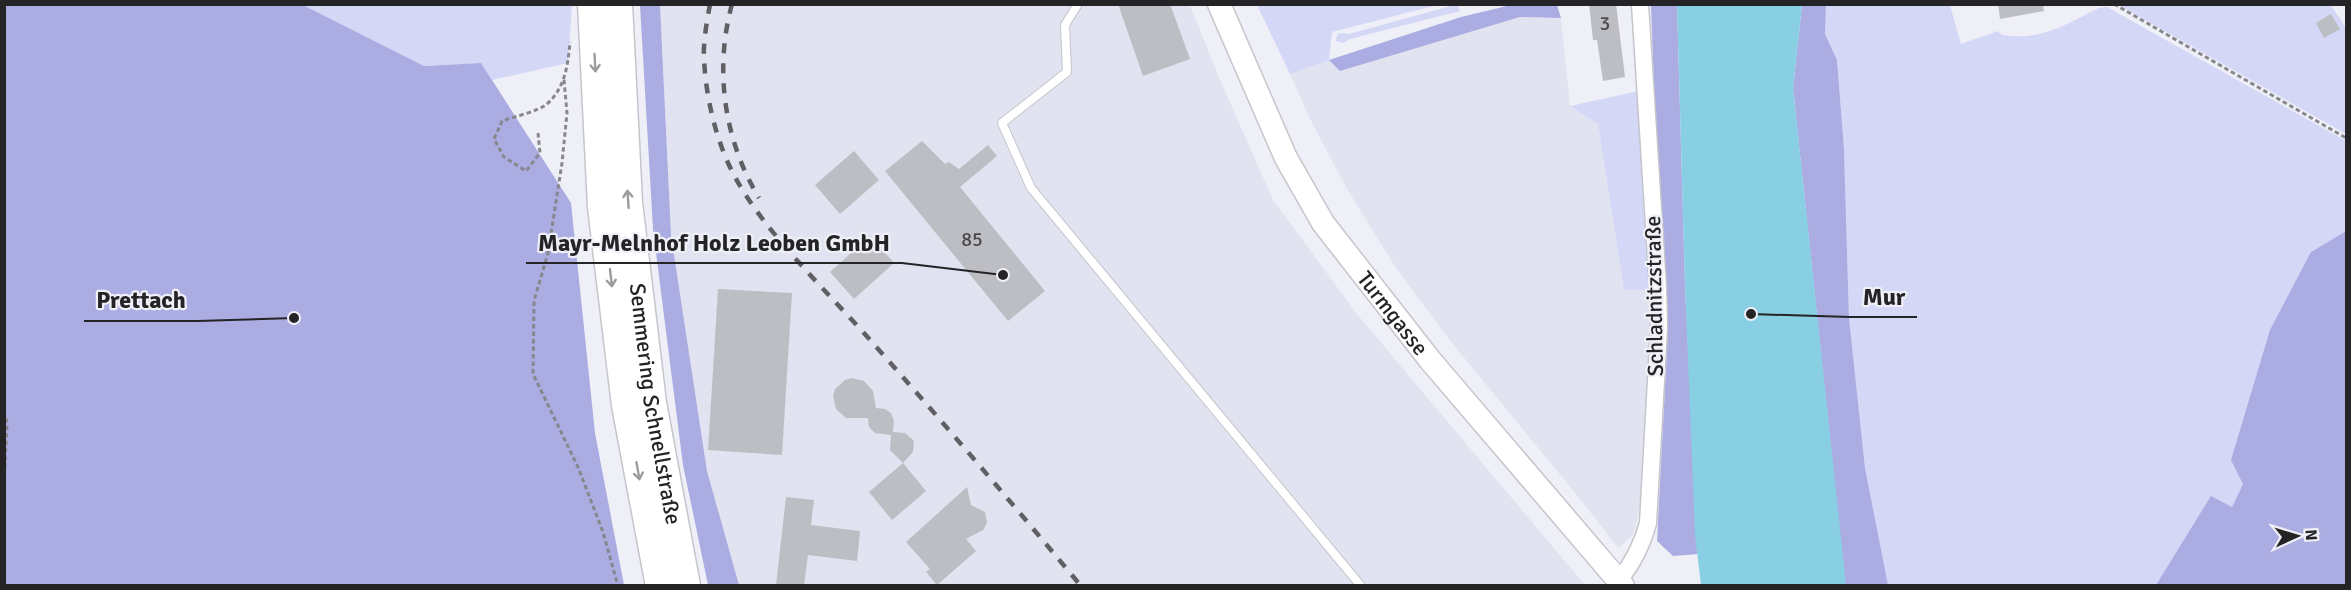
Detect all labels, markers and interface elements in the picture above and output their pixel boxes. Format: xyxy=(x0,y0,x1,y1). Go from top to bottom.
house number: 3 xyxy=(1600,11,1610,36)
one-way arrow xyxy=(589,52,600,72)
one-way arrow xyxy=(622,189,633,209)
street label: Schladnitzstraße xyxy=(1639,215,1669,377)
callout: Mayr-Melnhof Holz Leoben GmbH xyxy=(526,221,902,263)
house number: 85 xyxy=(961,227,983,252)
text: Mayr-Melnhof Holz Leoben GmbH xyxy=(538,228,890,258)
street label: Turmgasse xyxy=(1352,265,1435,361)
one-way arrow xyxy=(606,268,617,288)
callout: Mur xyxy=(1850,275,1917,317)
callout: Prettach xyxy=(84,279,198,321)
street label: Semmering Schnellstraße xyxy=(624,282,688,527)
text: Mur xyxy=(1863,282,1906,312)
text: Prettach xyxy=(96,285,186,315)
one-way arrow xyxy=(633,461,644,480)
north arrow xyxy=(2267,506,2327,566)
text: N xyxy=(2301,529,2321,541)

